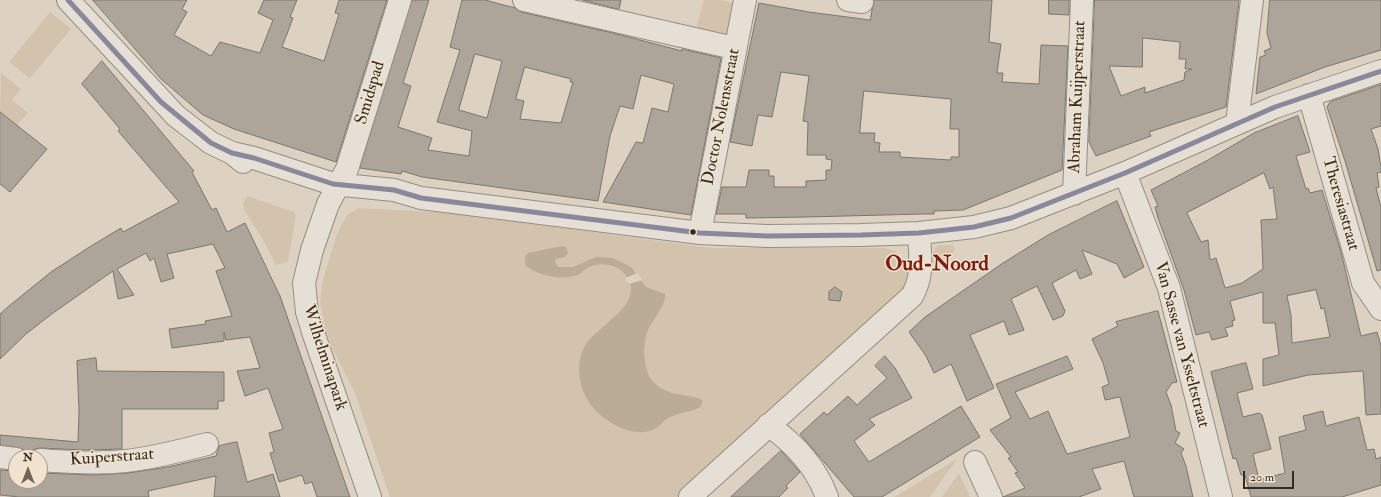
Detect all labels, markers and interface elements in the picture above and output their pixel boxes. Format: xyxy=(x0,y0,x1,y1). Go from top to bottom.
street label: Abraham Kuijperstraat xyxy=(1065,20,1091,174)
street label: Doctor Nolensstraat xyxy=(699,47,745,187)
street label: Smidspad xyxy=(352,59,390,127)
street label: Theresiastraat xyxy=(1317,155,1363,253)
unlabelled marker xyxy=(688,227,698,237)
district label: Oud-Noord xyxy=(885,252,989,278)
street label: Van Sasse van Ysseltstraat xyxy=(1149,260,1213,430)
street label: Wilhelminapark xyxy=(297,303,351,413)
street label: Kuiperstraat xyxy=(69,445,155,471)
north arrow xyxy=(8,449,48,489)
text: N xyxy=(23,451,33,464)
scale bar xyxy=(1245,463,1296,489)
text: 20 m xyxy=(1250,470,1274,485)

